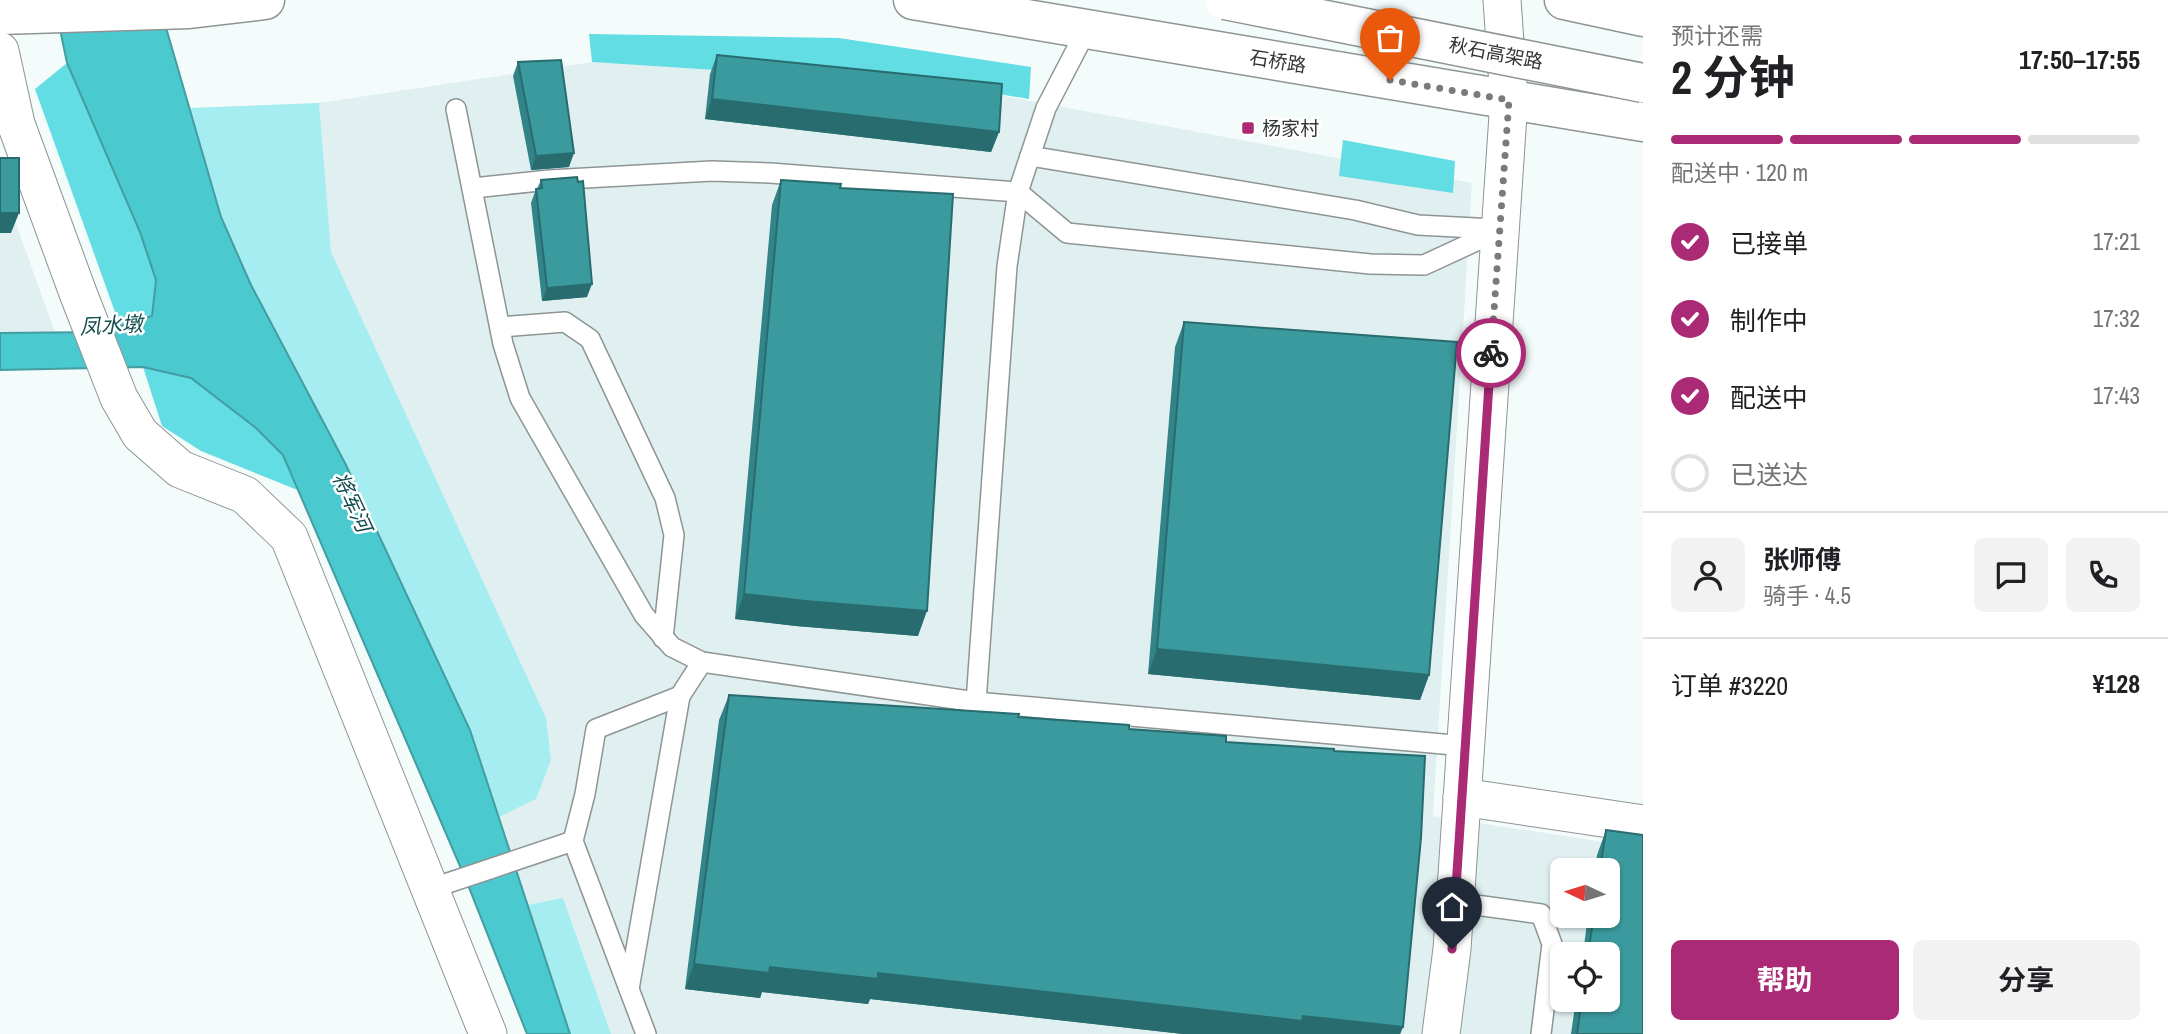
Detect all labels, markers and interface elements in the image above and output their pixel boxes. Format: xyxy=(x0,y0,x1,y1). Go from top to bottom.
pin xyxy=(1360,8,1420,80)
icon: bag xyxy=(1371,19,1409,57)
text: 预计还需 xyxy=(1671,20,1763,51)
street label: 秋石高架路 xyxy=(1447,31,1545,75)
text: 17:50–17:55 xyxy=(2019,42,2140,77)
street label: 石桥路 xyxy=(1248,44,1308,78)
text: 2 分钟 xyxy=(1671,46,1794,108)
place label: 杨家村 xyxy=(1262,115,1319,141)
marker: 杨家村 xyxy=(1240,120,1256,136)
text: 配送中 · 120 m xyxy=(1671,157,1808,188)
icon: check xyxy=(1671,223,1709,261)
text: 已接单 xyxy=(1730,226,1808,261)
text: 17:21 xyxy=(2093,226,2140,257)
icon: check xyxy=(1671,300,1709,338)
text: 制作中 xyxy=(1730,303,1808,338)
text: 17:32 xyxy=(2093,303,2140,334)
water label: 凤水墩 xyxy=(79,309,146,341)
courier xyxy=(1456,318,1526,388)
icon: bike xyxy=(1472,334,1510,372)
icon: check xyxy=(1671,377,1709,415)
text: 配送中 xyxy=(1730,380,1808,415)
text: 17:43 xyxy=(2093,380,2140,411)
text: 已送达 xyxy=(1730,457,1808,492)
water label: 将军河 xyxy=(326,467,380,540)
button: person xyxy=(1671,538,1745,612)
button: chat xyxy=(1974,538,2048,612)
button: phone xyxy=(2066,538,2140,612)
text: 张师傅 xyxy=(1763,542,1841,577)
text: 骑手 · 4.5 xyxy=(1763,580,1851,611)
text: ¥128 xyxy=(2093,666,2140,701)
text: 订单 #3220 xyxy=(1671,668,1788,703)
north arrow xyxy=(1550,858,1620,928)
map controls xyxy=(1550,858,1620,1012)
pin xyxy=(1422,877,1482,949)
icon: home xyxy=(1433,888,1471,926)
button: 帮助 xyxy=(1671,940,1899,1020)
button: 分享 xyxy=(1913,940,2140,1020)
button: locate xyxy=(1550,942,1620,1012)

